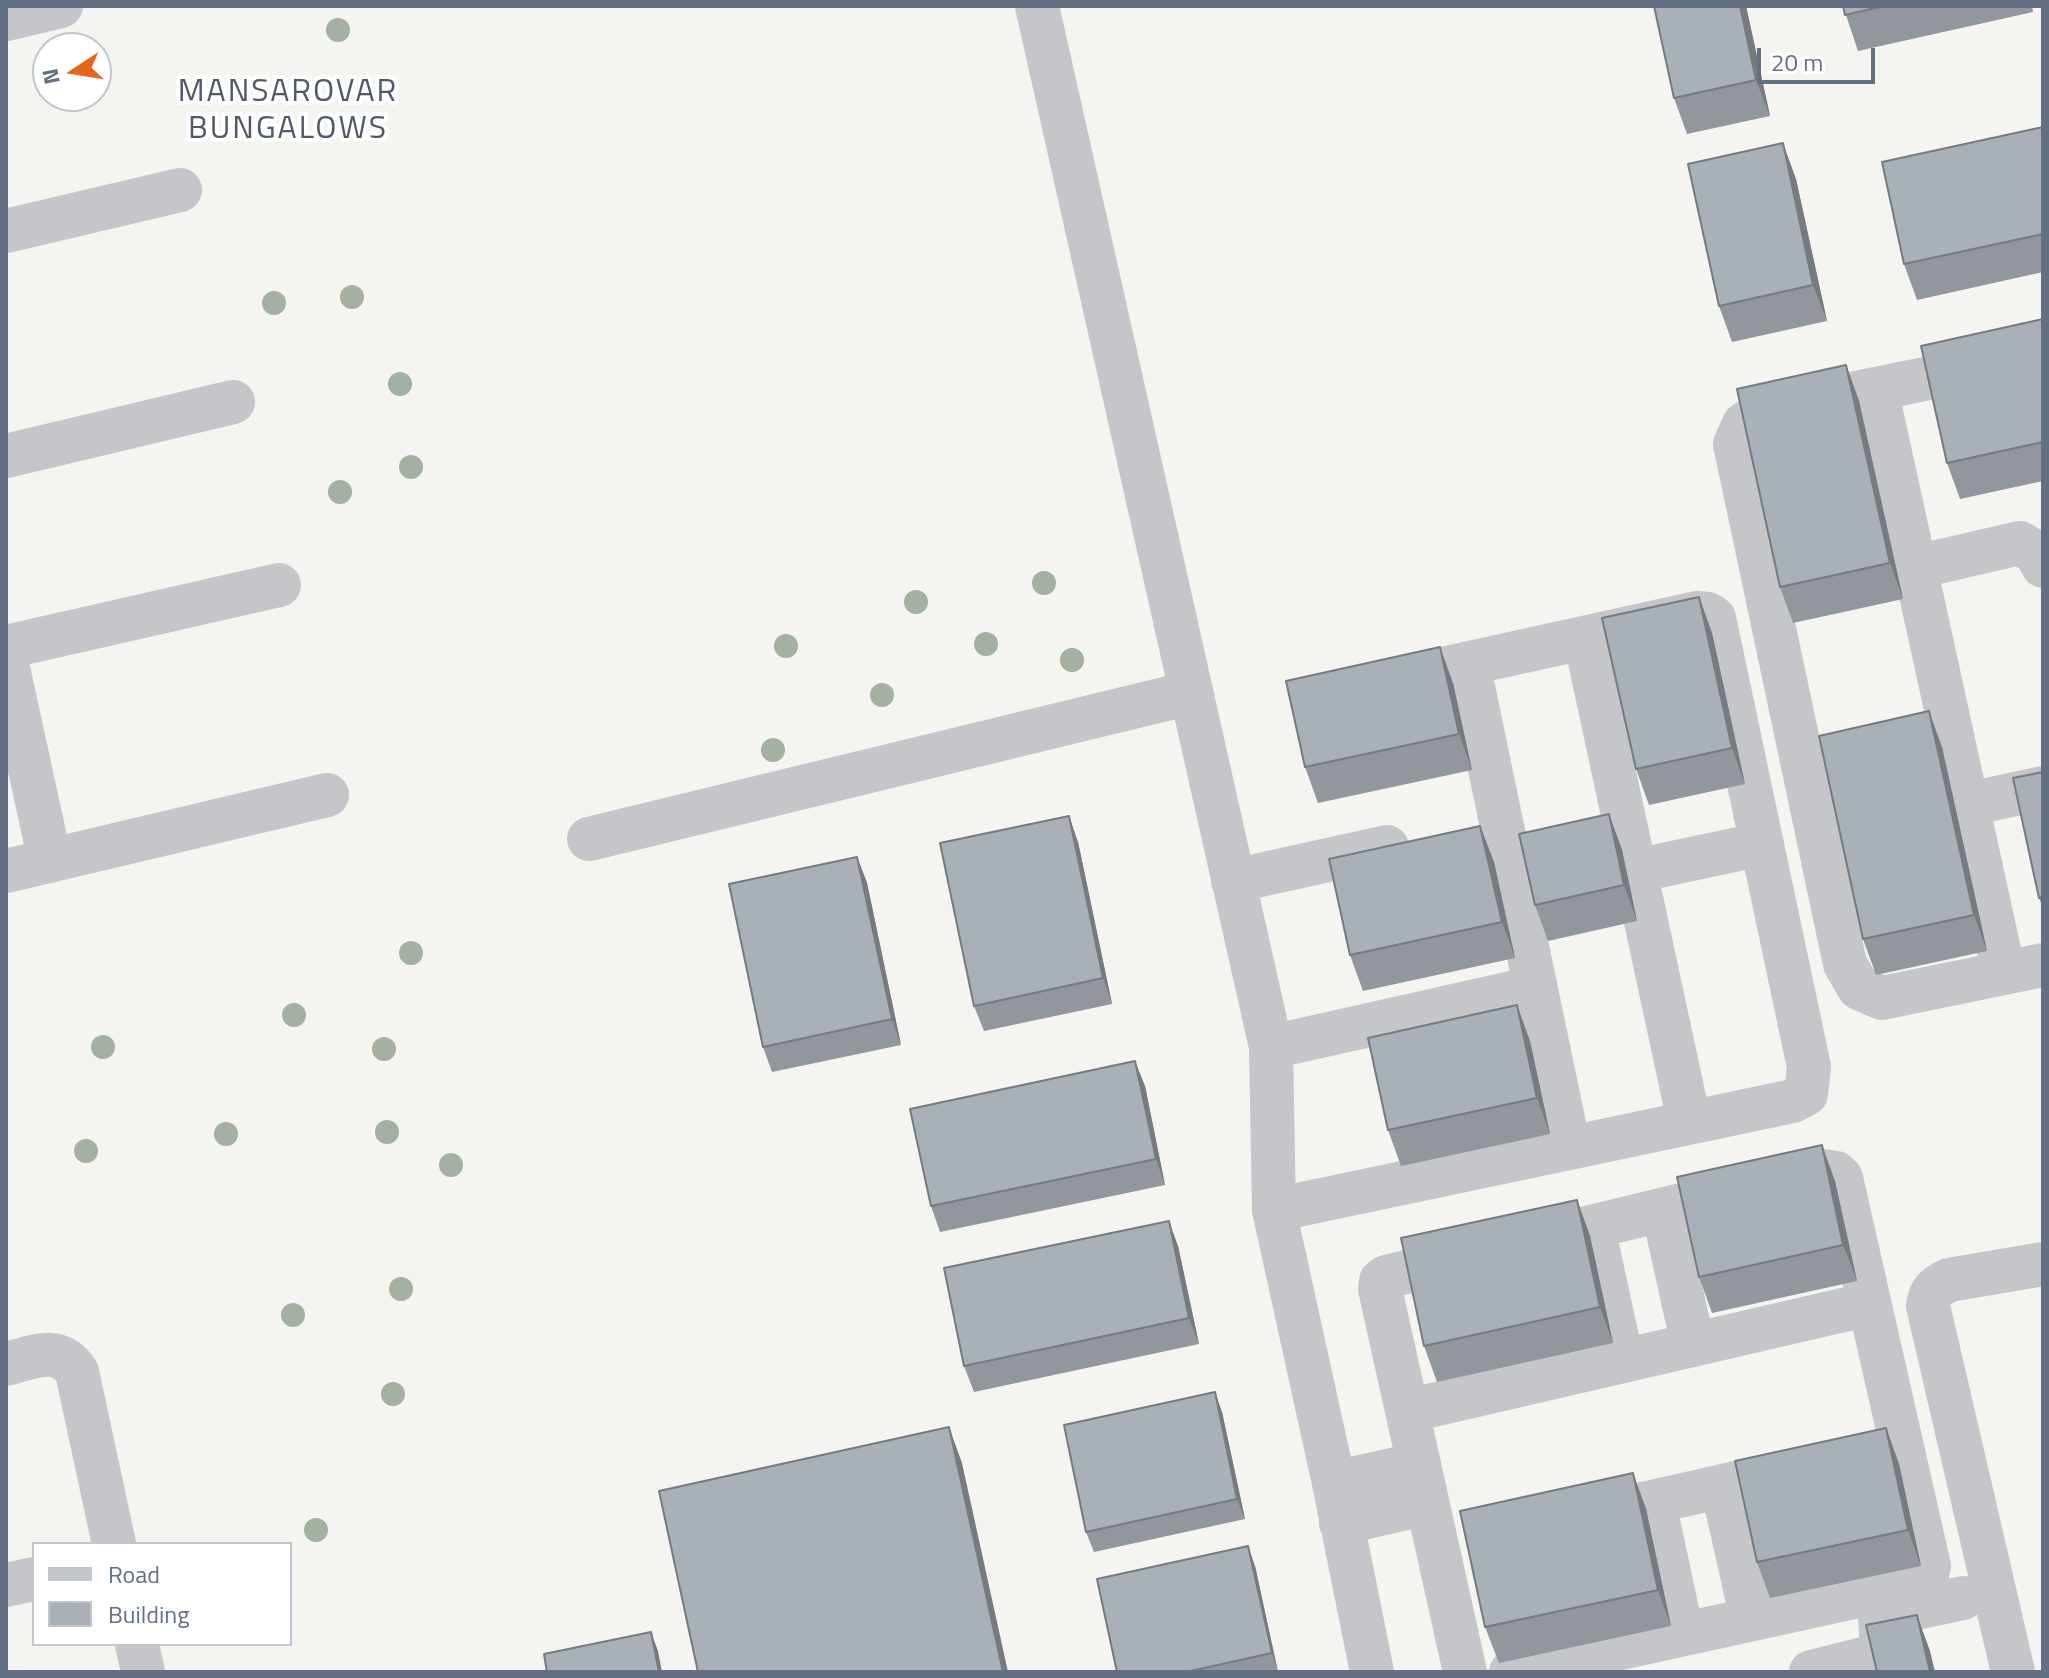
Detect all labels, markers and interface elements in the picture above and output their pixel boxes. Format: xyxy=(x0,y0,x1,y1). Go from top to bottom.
north arrow xyxy=(32,32,112,112)
scale bar xyxy=(1761,32,1879,82)
text: 20 m xyxy=(1771,44,1823,80)
text: N xyxy=(32,66,69,88)
district label: MANSAROVAR BUNGALOWS xyxy=(178,74,398,149)
legend xyxy=(32,1542,292,1646)
text: Road xyxy=(108,1556,160,1592)
text: Building xyxy=(108,1596,190,1632)

